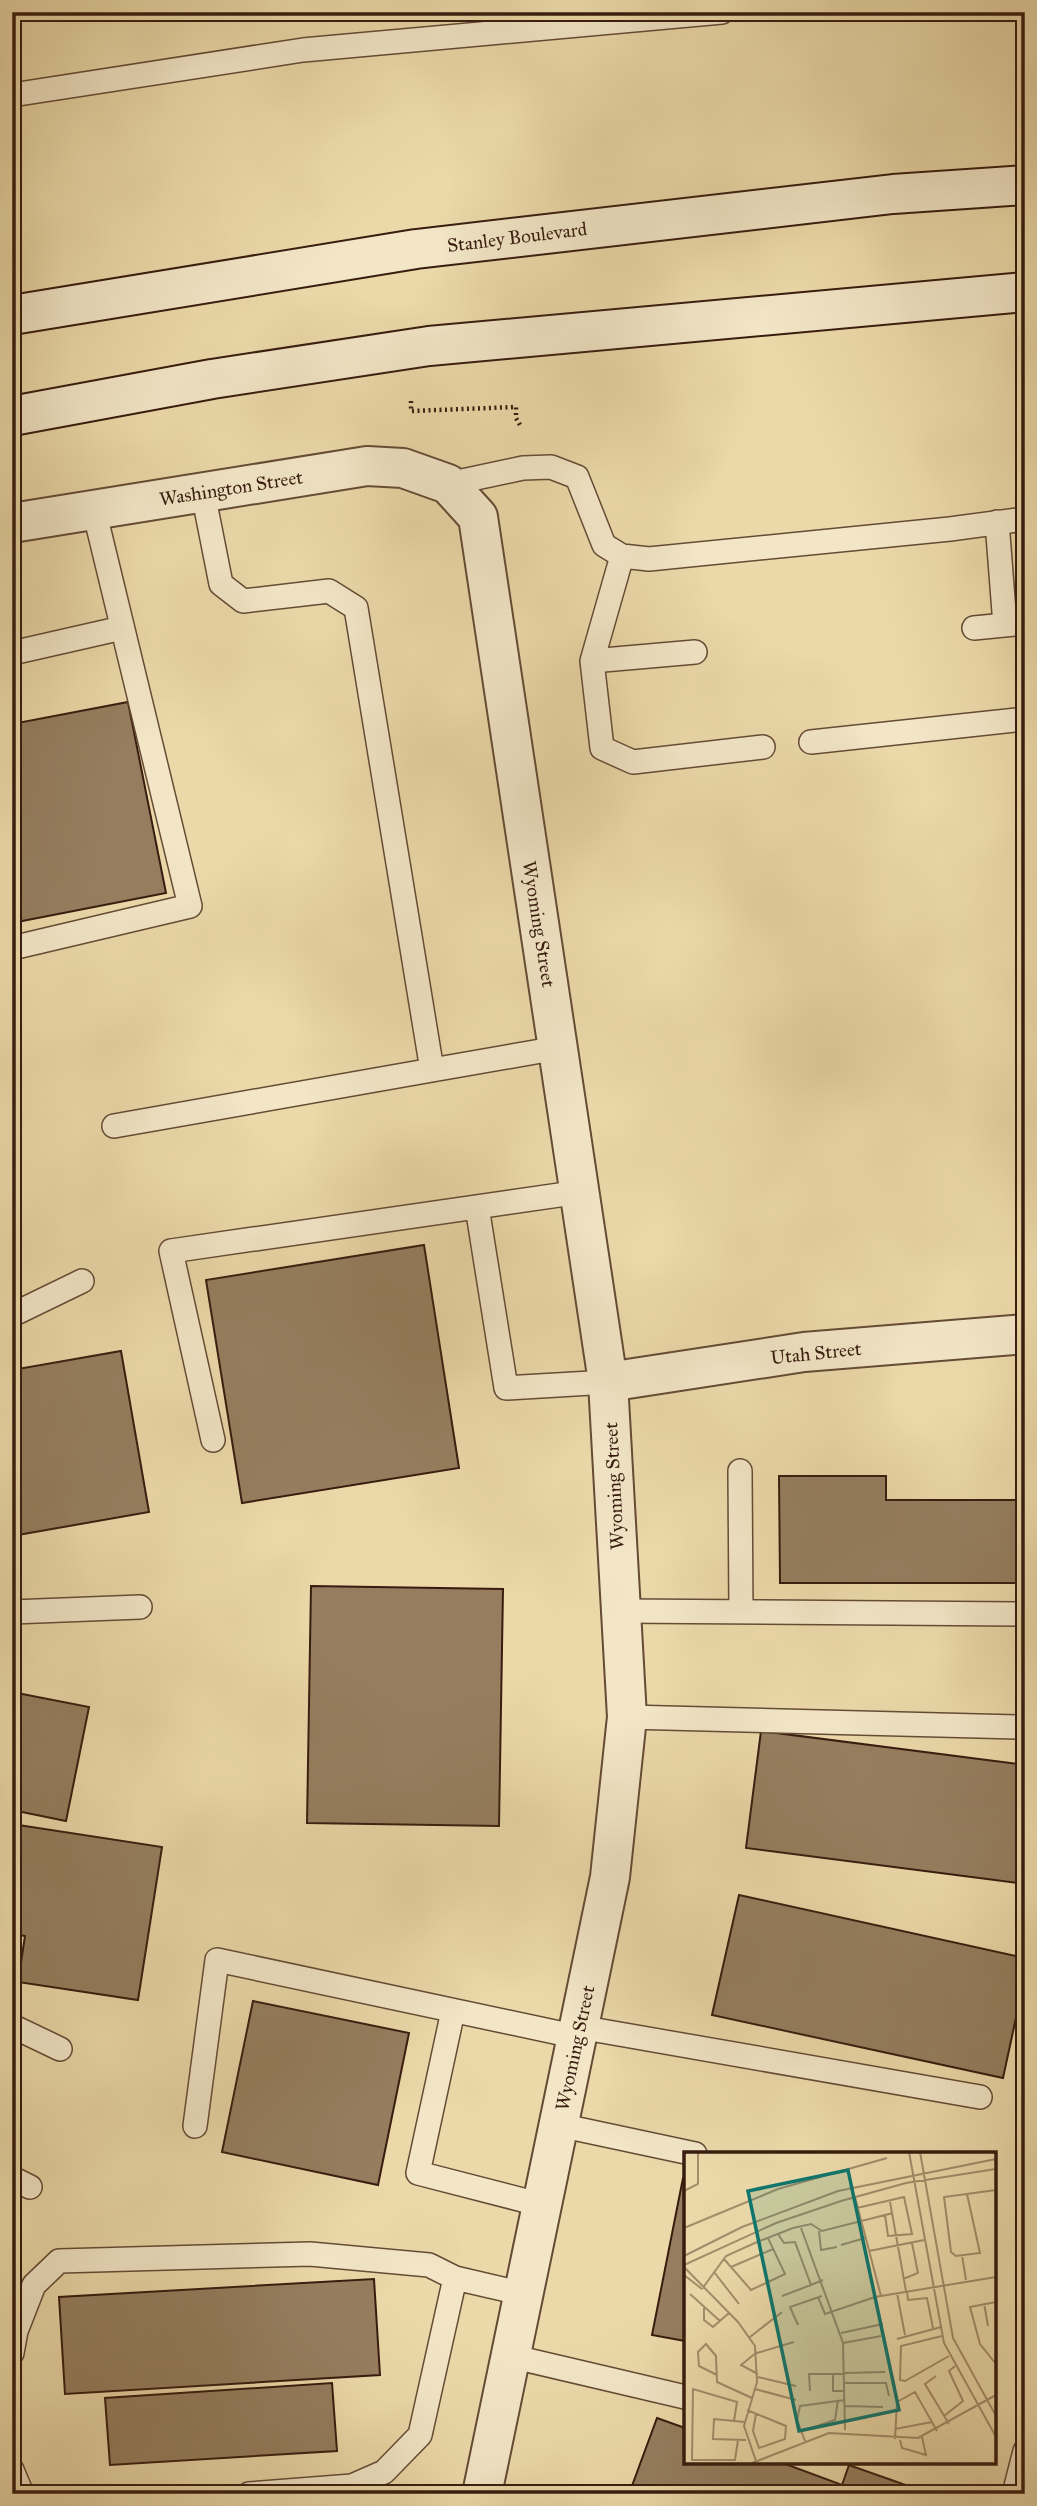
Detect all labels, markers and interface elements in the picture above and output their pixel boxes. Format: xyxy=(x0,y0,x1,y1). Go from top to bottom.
street label: Stanley Boulevard xyxy=(446,217,589,257)
street label: Washington Street xyxy=(158,465,305,512)
street label: Wyoming Street xyxy=(517,859,560,989)
street label: Utah Street xyxy=(769,1337,863,1369)
street label: Wyoming Street xyxy=(599,1421,630,1550)
street label: Wyoming Street xyxy=(550,1983,601,2113)
inset map xyxy=(684,2152,995,2464)

